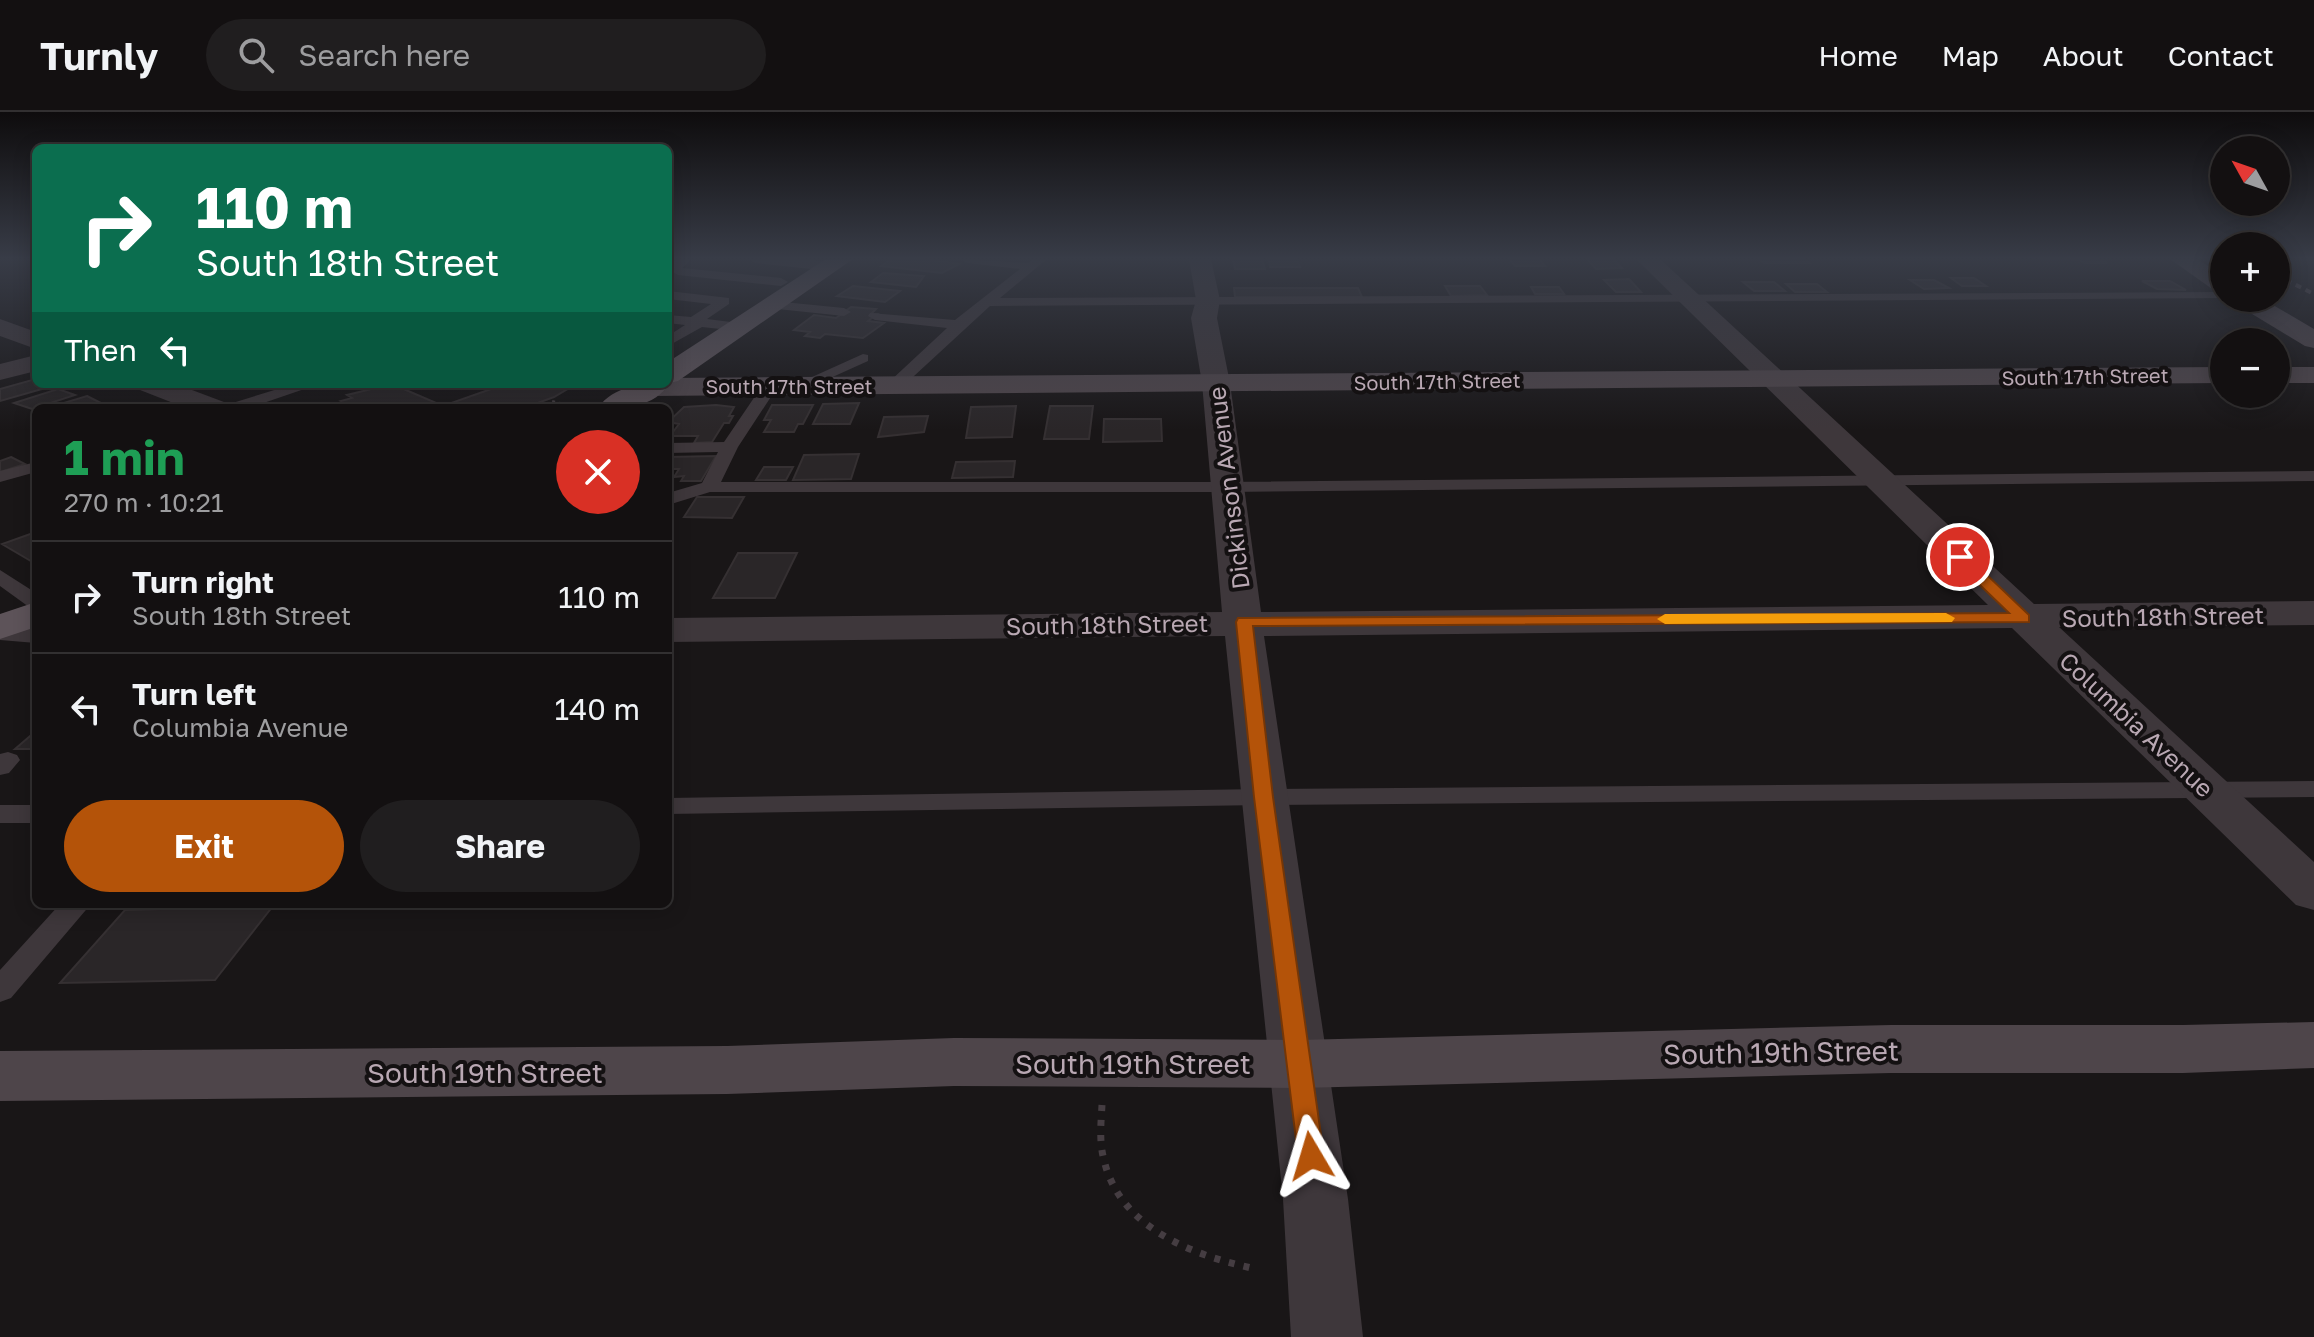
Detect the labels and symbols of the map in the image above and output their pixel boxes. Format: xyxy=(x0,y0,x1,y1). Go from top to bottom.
north arrow xyxy=(2210,136,2290,216)
street label: South 17th Street xyxy=(2001,363,2169,389)
street label: South 17th Street xyxy=(1353,368,1521,394)
street label: South 17th Street xyxy=(706,374,873,398)
street label: Dickinson Avenue xyxy=(1201,385,1255,591)
pin xyxy=(1926,523,1994,591)
street label: South 18th Street xyxy=(2062,600,2264,632)
street label: South 18th Street xyxy=(1006,608,1208,640)
street label: Columbia Avenue xyxy=(2054,645,2220,803)
street label: South 19th Street xyxy=(1663,1033,1899,1071)
street label: South 19th Street xyxy=(1015,1047,1251,1080)
street label: South 19th Street xyxy=(367,1056,603,1089)
position arrow xyxy=(1269,1114,1353,1198)

